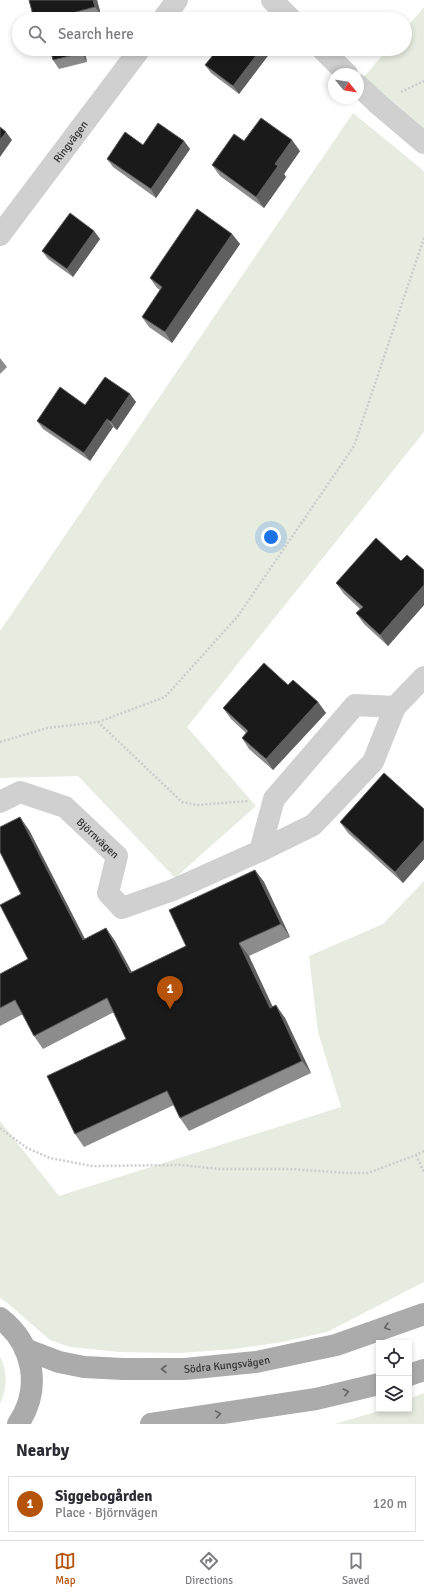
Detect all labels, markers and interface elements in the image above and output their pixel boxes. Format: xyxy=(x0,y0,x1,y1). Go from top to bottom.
search box xyxy=(12,12,412,56)
icon: search xyxy=(26,23,48,45)
text: Search here xyxy=(58,25,134,43)
north arrow xyxy=(328,68,364,104)
street label: Ringvägen xyxy=(50,118,90,165)
your location xyxy=(261,527,281,547)
street label: Björnvägen xyxy=(74,815,122,861)
pin: 1 xyxy=(157,976,183,1009)
one-way arrow xyxy=(384,1323,391,1331)
map controls xyxy=(376,1340,412,1412)
button: locate xyxy=(376,1340,412,1376)
street label: Södra Kungsvägen xyxy=(183,1353,271,1376)
one-way arrow xyxy=(161,1365,167,1373)
button: layers xyxy=(376,1376,412,1412)
one-way arrow xyxy=(342,1388,349,1396)
one-way arrow xyxy=(214,1410,221,1419)
text: Nearby xyxy=(16,1440,69,1461)
text: Siggebogården xyxy=(55,1487,152,1505)
text: 1 xyxy=(26,1496,34,1512)
text: 120 m xyxy=(373,1496,407,1512)
text: Place · Björnvägen xyxy=(55,1505,158,1521)
tab: Map xyxy=(54,1550,76,1587)
tab: Directions xyxy=(185,1550,233,1587)
tab: Saved xyxy=(342,1550,370,1587)

